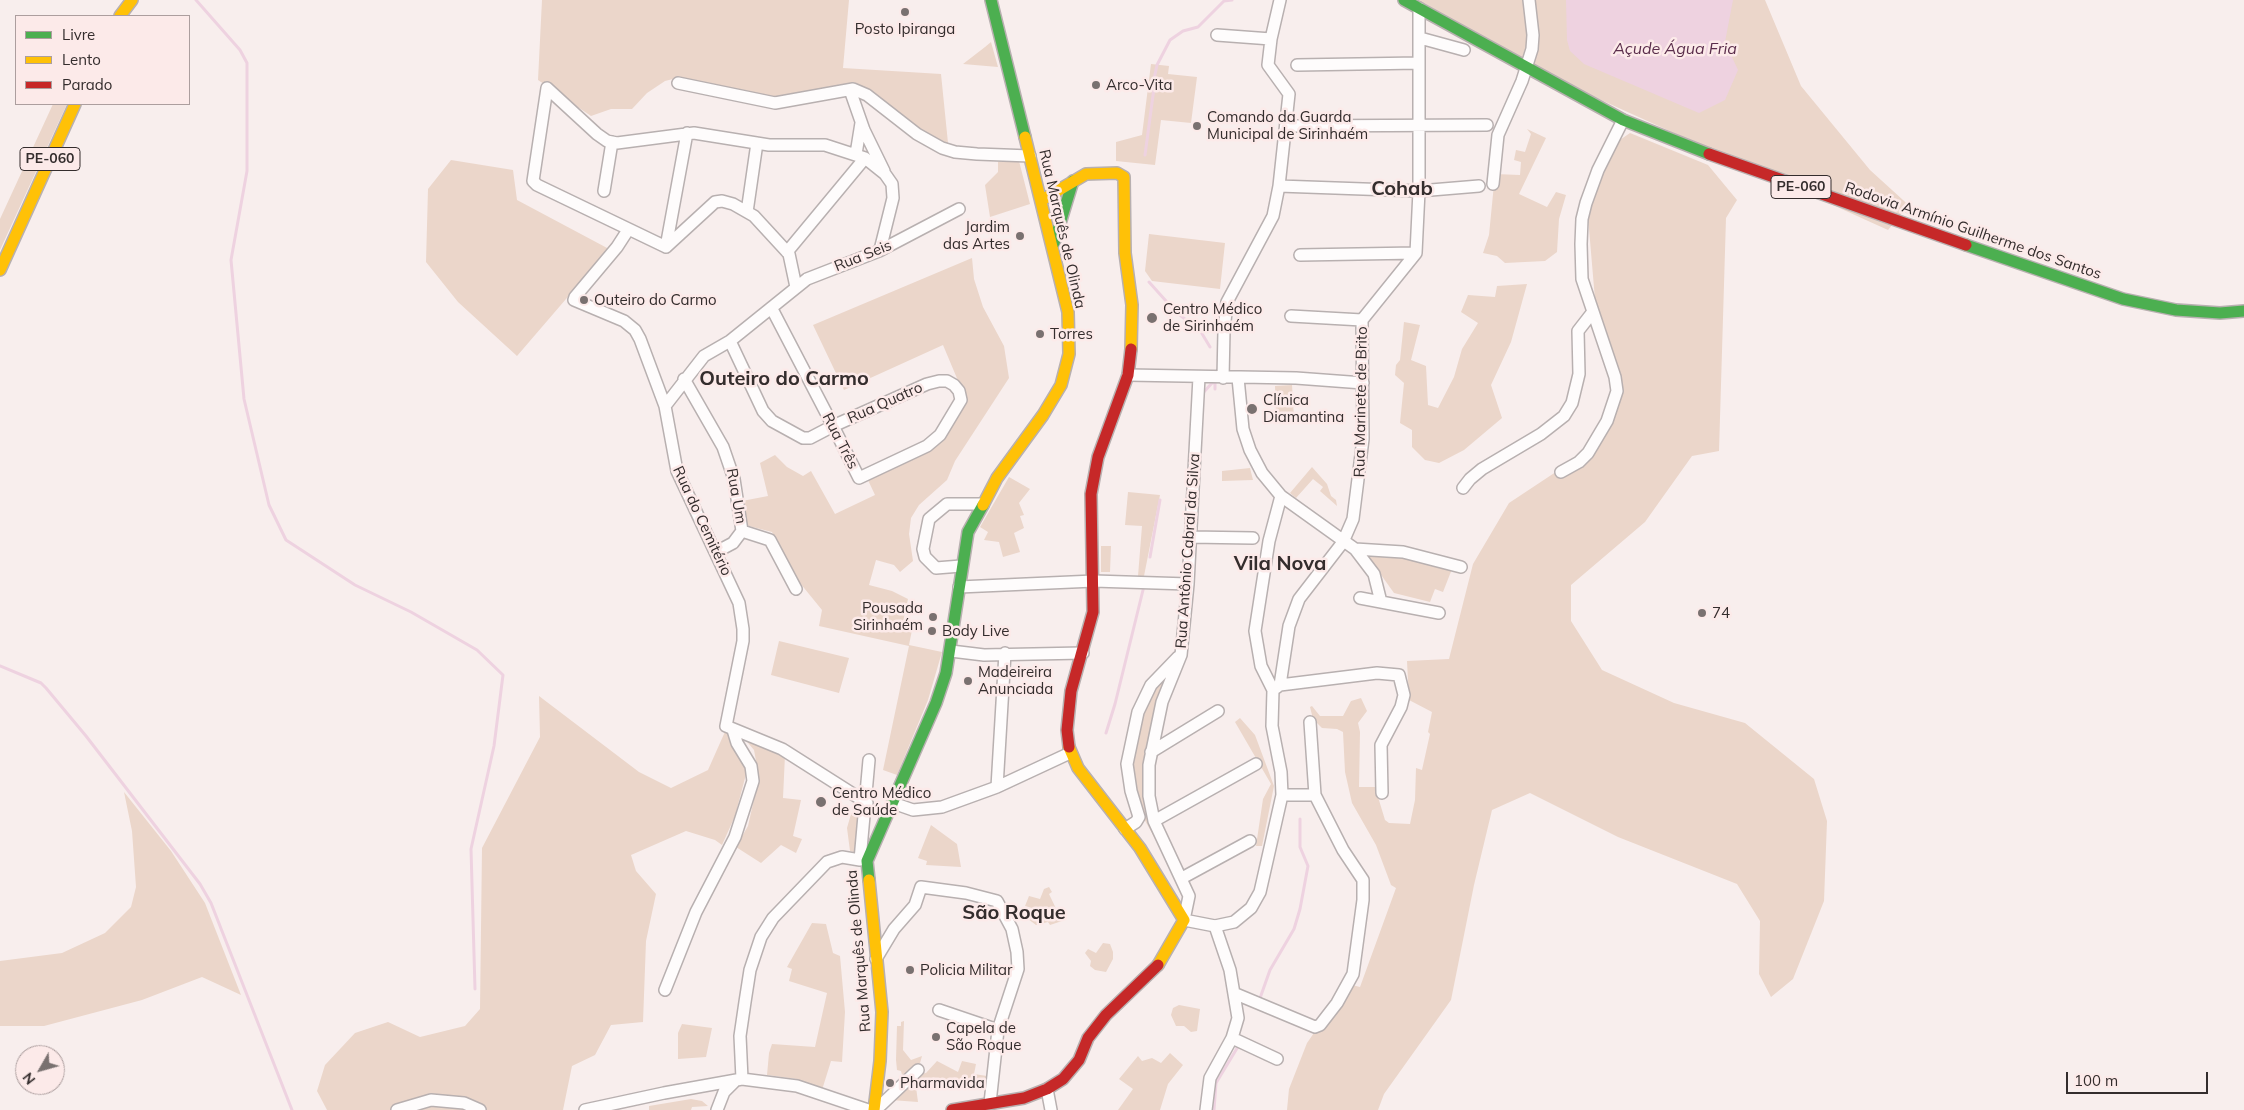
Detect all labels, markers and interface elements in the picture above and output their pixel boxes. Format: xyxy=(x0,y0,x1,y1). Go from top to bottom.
marker: Posto Ipiranga xyxy=(899,6,911,18)
legend xyxy=(15,15,190,105)
place label: Posto Ipiranga xyxy=(855,20,955,38)
text: Livre xyxy=(62,25,95,44)
water label: Açude Água Fria xyxy=(1613,39,1737,59)
text: Lento xyxy=(62,50,101,69)
text: Parado xyxy=(62,75,112,94)
place label: Arco-Vita xyxy=(1106,76,1172,94)
marker: Arco-Vita xyxy=(1090,79,1102,91)
place label: Comando da Guarda Municipal de Sirinhaém xyxy=(1207,108,1368,143)
marker: Comando da Guarda Municipal de Sirinhaém xyxy=(1191,120,1203,132)
road number: PE-060 xyxy=(20,148,80,170)
street label: Rua Marquês de Olinda xyxy=(1035,148,1089,310)
road number: PE-060 xyxy=(1771,176,1831,198)
district label: Cohab xyxy=(1371,177,1433,201)
street label: Rodovia Armínio Guilherme dos Santos xyxy=(1842,178,2104,284)
place label: Jardim das Artes xyxy=(943,218,1010,253)
marker: Jardim das Artes xyxy=(1014,230,1026,242)
street label: Rua Seis xyxy=(832,236,894,276)
place label: Outeiro do Carmo xyxy=(594,291,717,309)
marker: Outeiro do Carmo xyxy=(578,294,590,306)
place label: Centro Médico de Sirinhaém xyxy=(1163,300,1262,335)
marker: Centro Médico de Sirinhaém xyxy=(1145,311,1159,325)
place label: Torres xyxy=(1050,325,1093,343)
street label: Rua Marinete de Brito xyxy=(1351,326,1371,478)
marker: Torres xyxy=(1034,328,1046,340)
district label: Outeiro do Carmo xyxy=(699,367,869,391)
street label: Rua Quatro xyxy=(845,378,925,428)
place label: Clínica Diamantina xyxy=(1263,391,1344,426)
marker: Clínica Diamantina xyxy=(1245,402,1259,416)
street label: Rua Três xyxy=(818,410,862,472)
street label: Rua Antônio Cabral da Silva xyxy=(1172,453,1204,649)
street label: Rua do Cemitério xyxy=(669,463,735,579)
street label: Rua Um xyxy=(722,467,750,525)
district label: Vila Nova xyxy=(1234,552,1326,576)
place label: Pousada Sirinhaém xyxy=(853,599,923,634)
place label: 74 xyxy=(1712,604,1730,622)
marker: 74 xyxy=(1696,607,1708,619)
marker: Pousada Sirinhaém xyxy=(927,611,939,623)
place label: Body Live xyxy=(942,622,1009,640)
marker: Body Live xyxy=(926,625,938,637)
place label: Madeireira Anunciada xyxy=(978,663,1053,698)
marker: Madeireira Anunciada xyxy=(962,675,974,687)
place label: Centro Médico de Saúde xyxy=(832,784,931,819)
marker: Centro Médico de Saúde xyxy=(814,795,828,809)
street label: Rua Marquês de Olinda xyxy=(843,869,875,1033)
district label: São Roque xyxy=(962,901,1066,925)
place label: Policia Militar xyxy=(920,961,1012,979)
marker: Policia Militar xyxy=(904,964,916,976)
place label: Capela de São Roque xyxy=(946,1019,1021,1054)
marker: Capela de São Roque xyxy=(930,1031,942,1043)
north arrow xyxy=(15,1045,65,1095)
scale bar xyxy=(2069,1062,2212,1094)
text: N xyxy=(19,1069,39,1088)
text: 100 m xyxy=(2074,1071,2118,1090)
place label: Pharmavida xyxy=(900,1074,985,1092)
marker: Pharmavida xyxy=(884,1077,896,1089)

